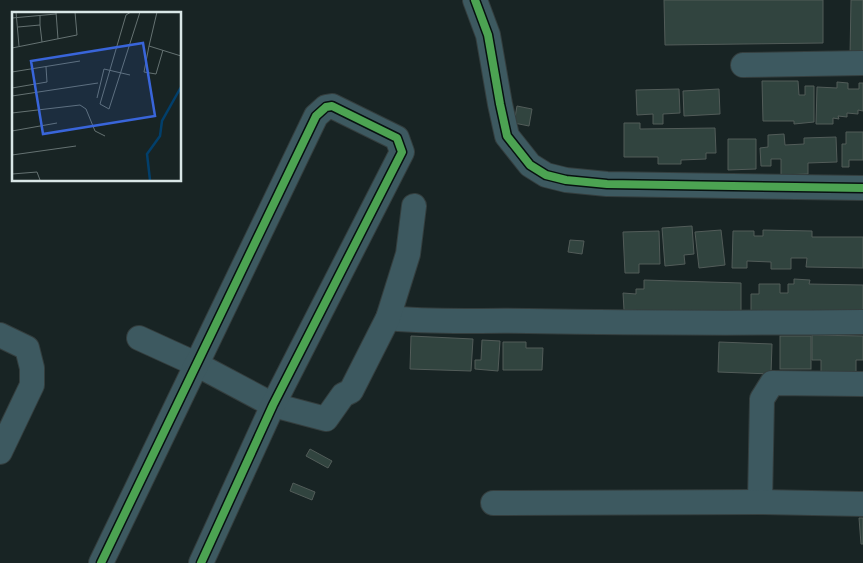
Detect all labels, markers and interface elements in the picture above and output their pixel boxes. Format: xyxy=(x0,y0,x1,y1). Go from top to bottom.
inset map xyxy=(12,12,181,181)

